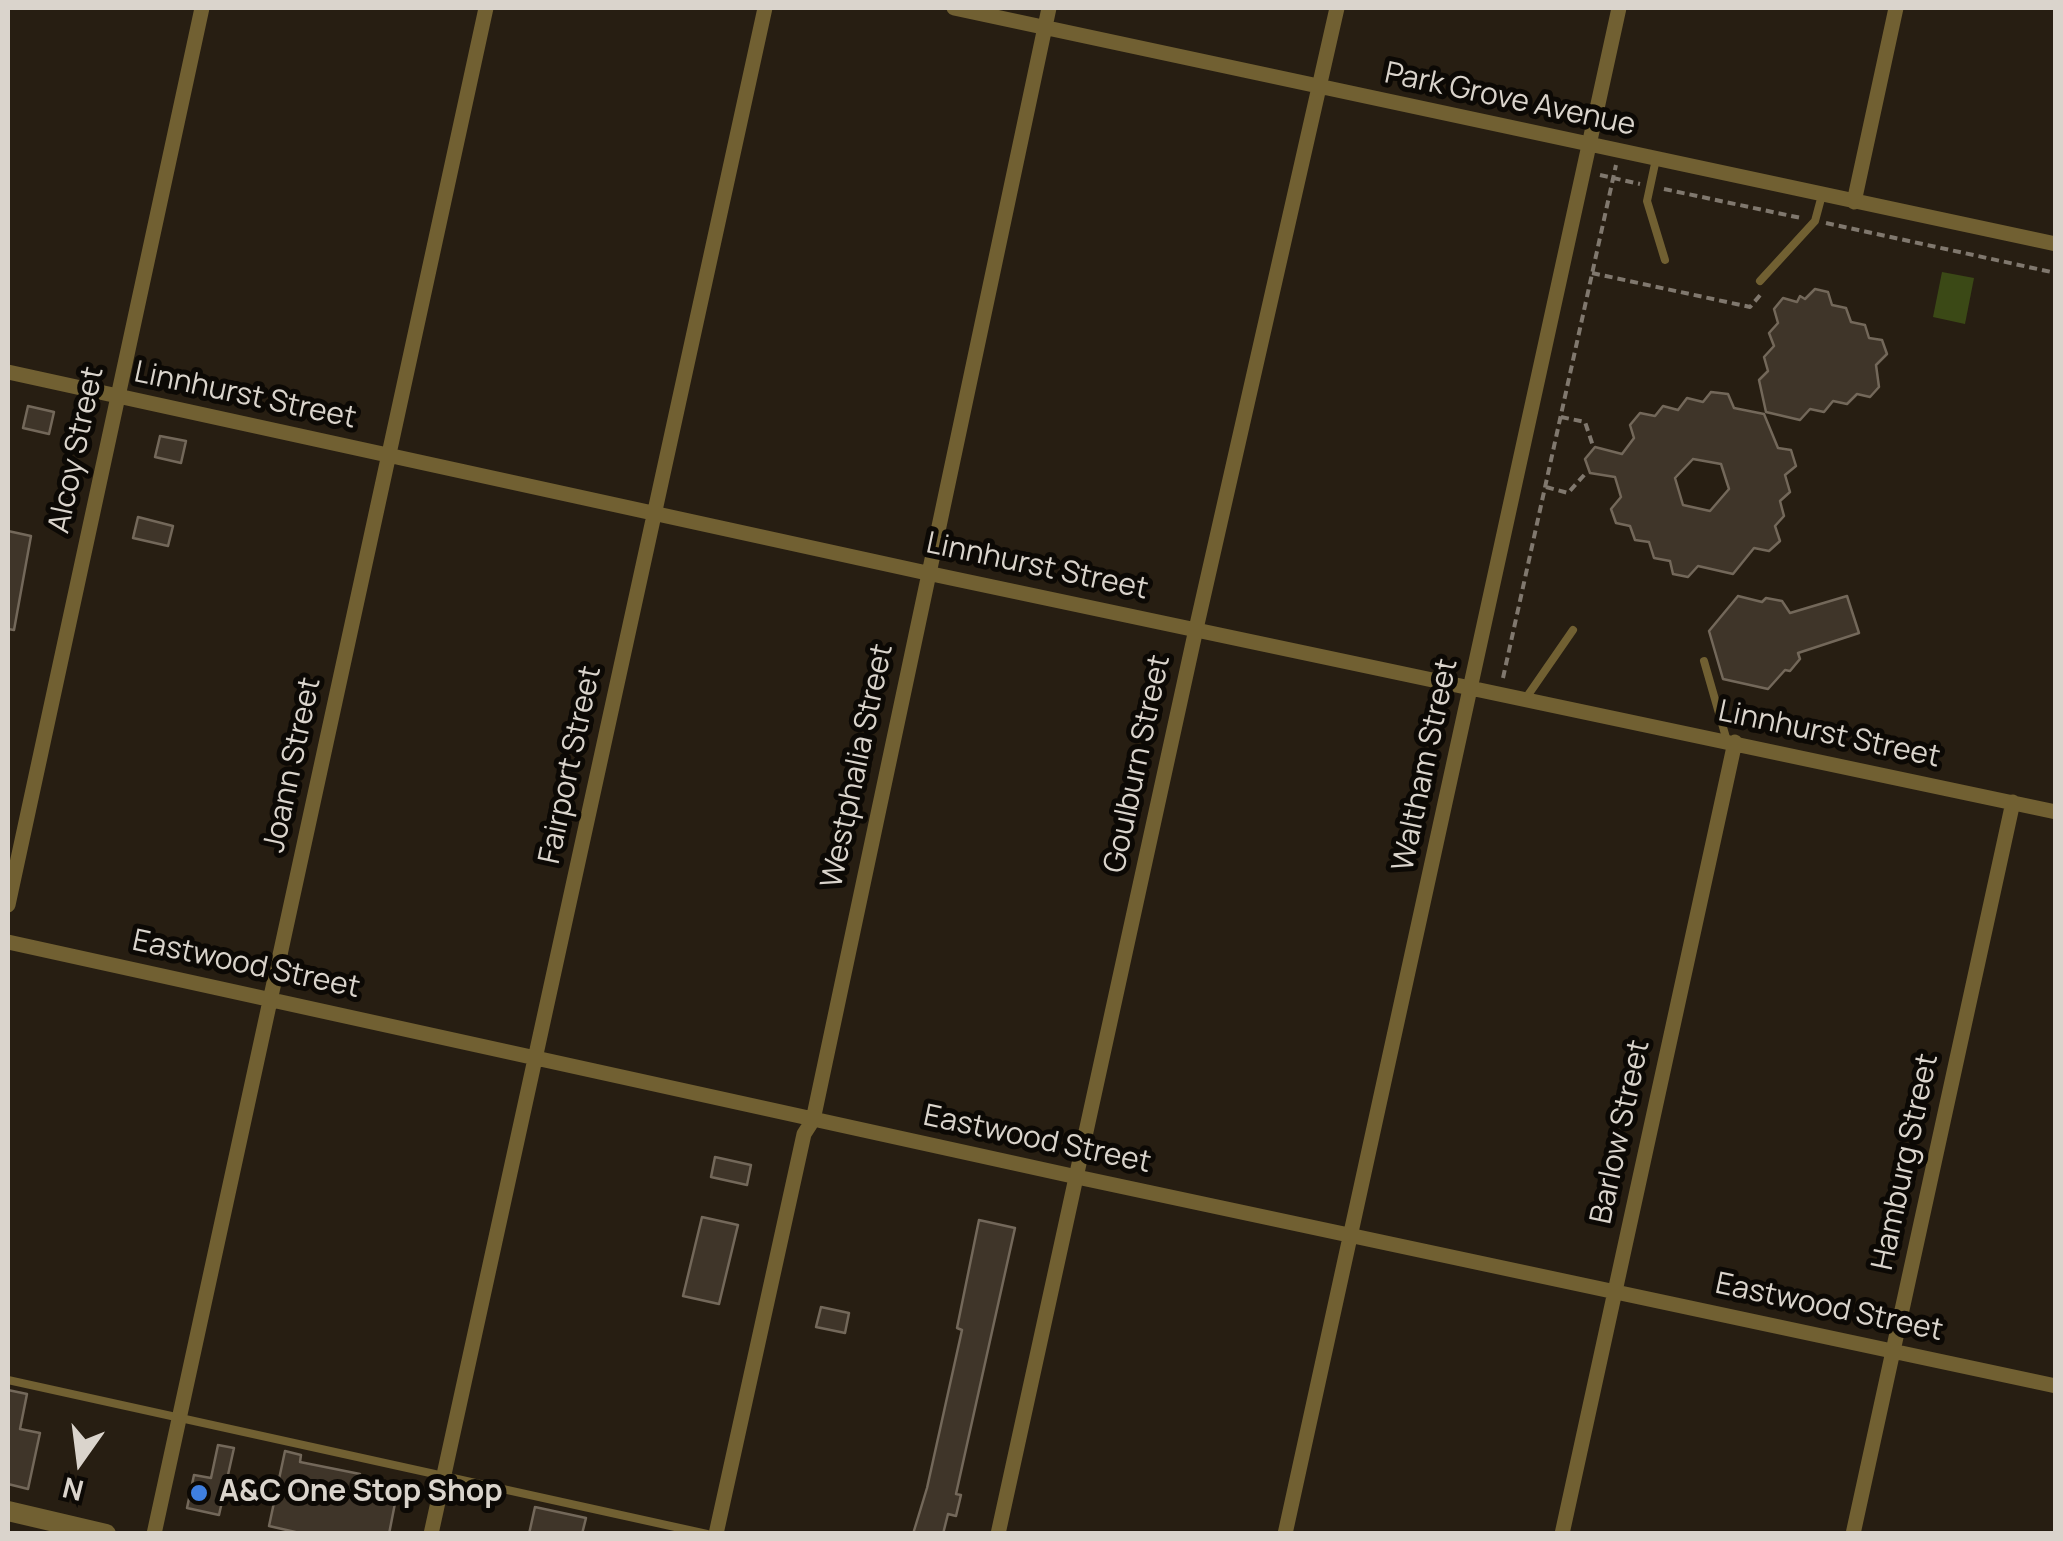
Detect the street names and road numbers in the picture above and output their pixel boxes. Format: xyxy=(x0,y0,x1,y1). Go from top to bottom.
street label: Park Grove Avenue xyxy=(1381,56,1639,144)
street label: Linnhurst Street xyxy=(131,355,359,437)
street label: Alcoy Street xyxy=(42,363,112,537)
street label: Linnhurst Street xyxy=(923,526,1151,608)
street label: Westphalia Street xyxy=(815,641,901,891)
street label: Goulburn Street xyxy=(1097,652,1179,876)
street label: Waltham Street xyxy=(1386,655,1466,875)
street label: Fairport Street xyxy=(532,663,610,867)
street label: Joann Street xyxy=(257,674,329,856)
street label: Linnhurst Street xyxy=(1715,694,1943,776)
street label: Eastwood Street xyxy=(129,923,363,1007)
street label: Barlow Street xyxy=(1584,1037,1658,1227)
street label: Hamburg Street xyxy=(1865,1051,1947,1273)
street label: Eastwood Street xyxy=(920,1098,1154,1182)
street label: Eastwood Street xyxy=(1712,1266,1946,1350)

